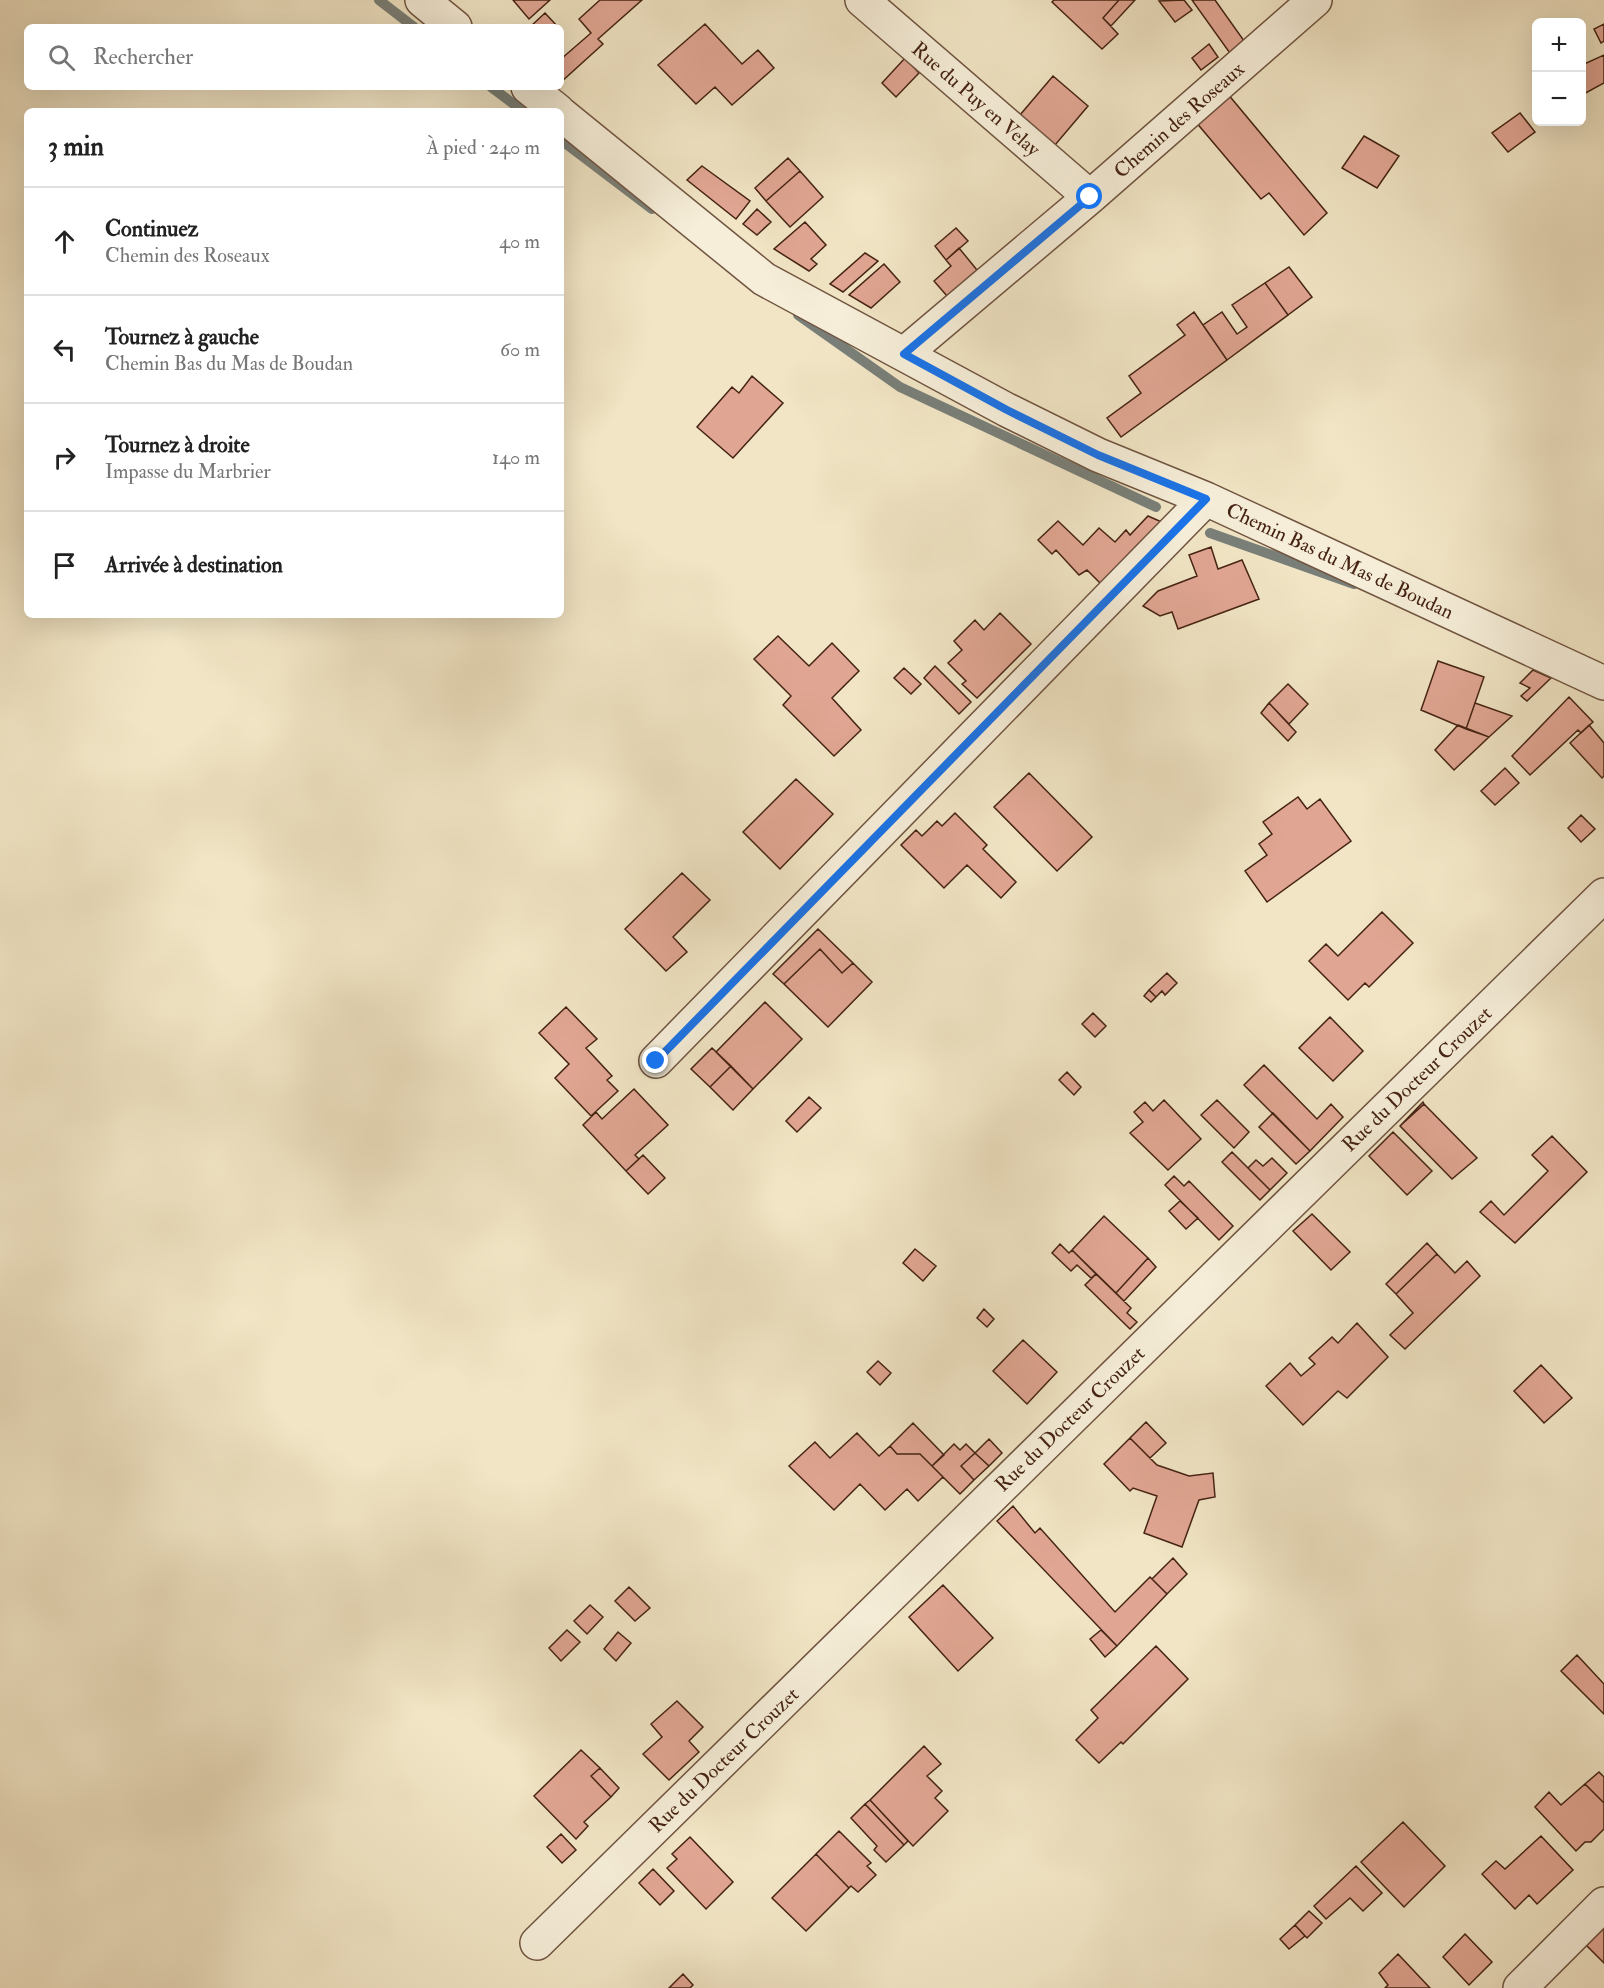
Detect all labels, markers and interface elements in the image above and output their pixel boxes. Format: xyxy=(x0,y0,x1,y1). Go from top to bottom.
map controls xyxy=(1532,18,1586,126)
button: + xyxy=(1532,18,1586,72)
search box xyxy=(24,24,564,90)
street label: Rue du Puy en Velay xyxy=(907,36,1046,162)
icon: search xyxy=(45,41,78,74)
text: Rechercher xyxy=(93,43,193,71)
street label: Chemin des Roseaux xyxy=(1109,57,1249,183)
button: − xyxy=(1532,72,1586,126)
text: 3 min xyxy=(48,131,104,163)
text: À pied · 240 m xyxy=(426,135,540,160)
route start xyxy=(1076,183,1102,209)
text: Continuez xyxy=(105,215,198,243)
icon: ahead xyxy=(48,225,81,258)
text: 40 m xyxy=(499,229,540,254)
text: Chemin des Roseaux xyxy=(105,243,270,268)
text: Tournez à gauche xyxy=(105,323,259,351)
icon: left xyxy=(48,333,81,366)
text: 60 m xyxy=(500,337,540,362)
text: Chemin Bas du Mas de Boudan xyxy=(105,351,353,376)
text: Tournez à droite xyxy=(105,431,250,459)
icon: right xyxy=(48,441,81,474)
text: 140 m xyxy=(492,445,540,470)
text: Impasse du Marbrier xyxy=(105,459,271,484)
street label: Chemin Bas du Mas de Boudan xyxy=(1222,497,1458,625)
icon: arrive xyxy=(48,549,81,582)
text: Arrivée à destination xyxy=(105,551,283,579)
street label: Rue du Docteur Crouzet xyxy=(1337,1001,1497,1157)
route end xyxy=(642,1047,668,1073)
street label: Rue du Docteur Crouzet xyxy=(990,1341,1150,1497)
street label: Rue du Docteur Crouzet xyxy=(644,1682,804,1838)

